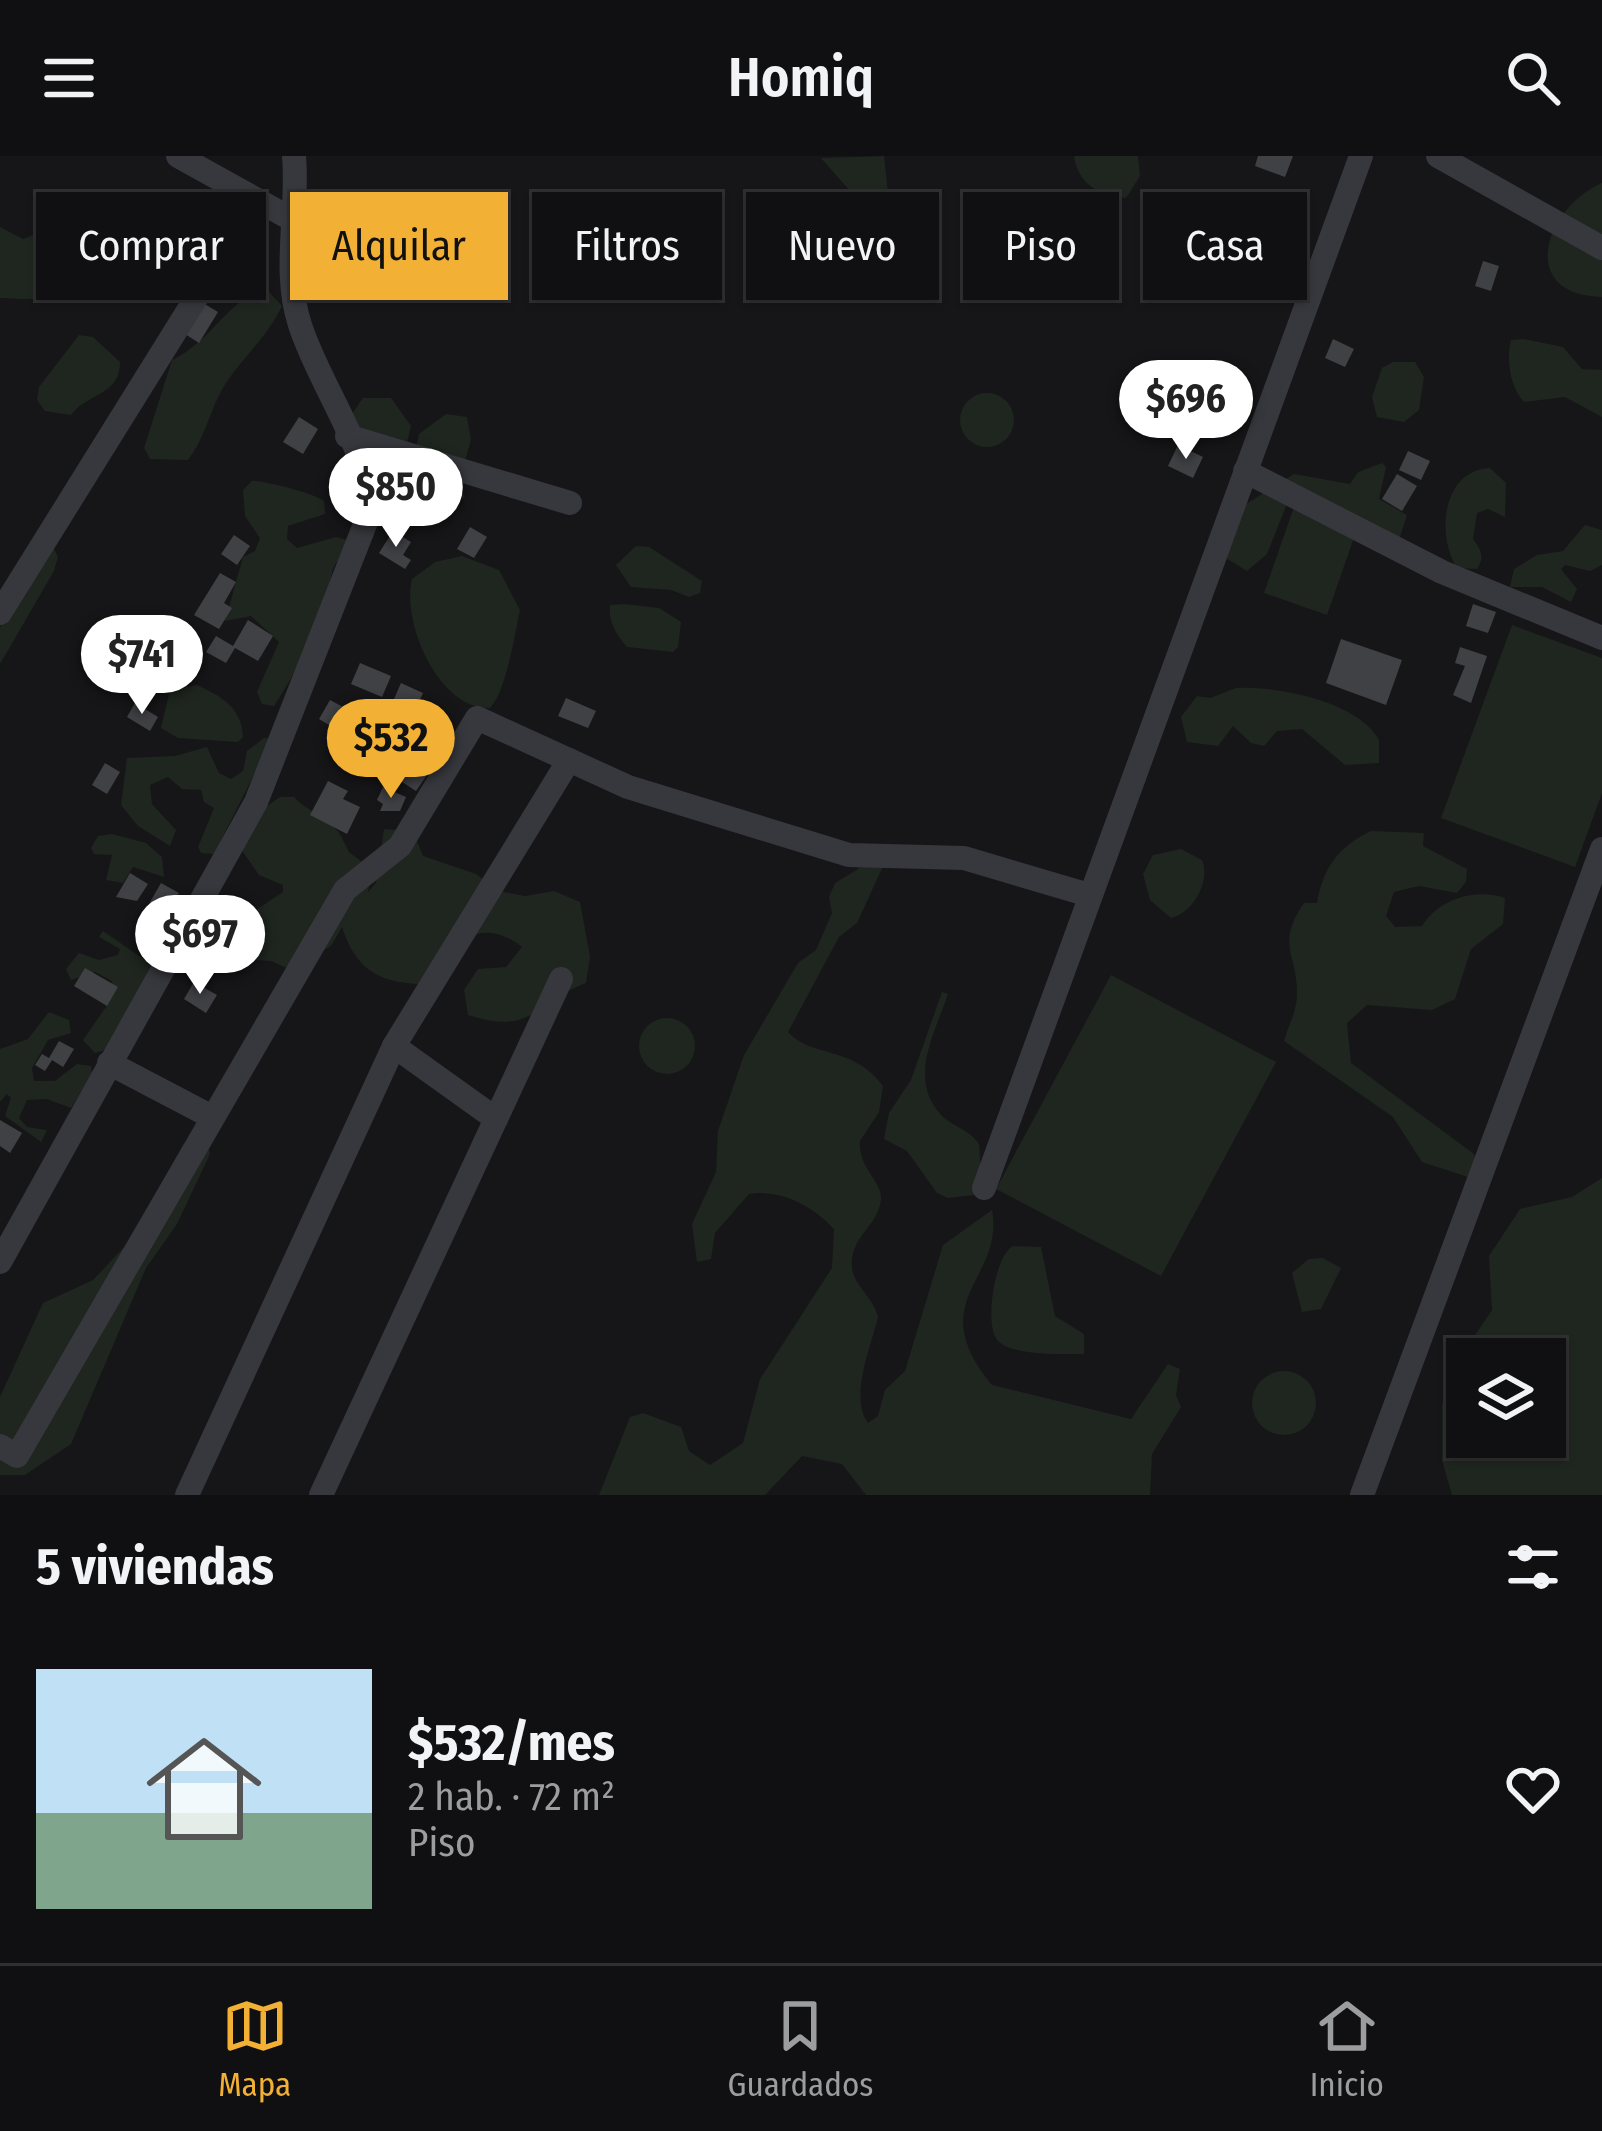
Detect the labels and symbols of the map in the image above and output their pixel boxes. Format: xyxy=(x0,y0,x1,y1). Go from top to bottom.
pin: $696 xyxy=(1115,360,1257,462)
pin: $850 xyxy=(325,448,467,550)
pin: $741 xyxy=(71,615,213,717)
pin: $532 xyxy=(320,699,462,801)
pin: $697 xyxy=(129,895,271,997)

